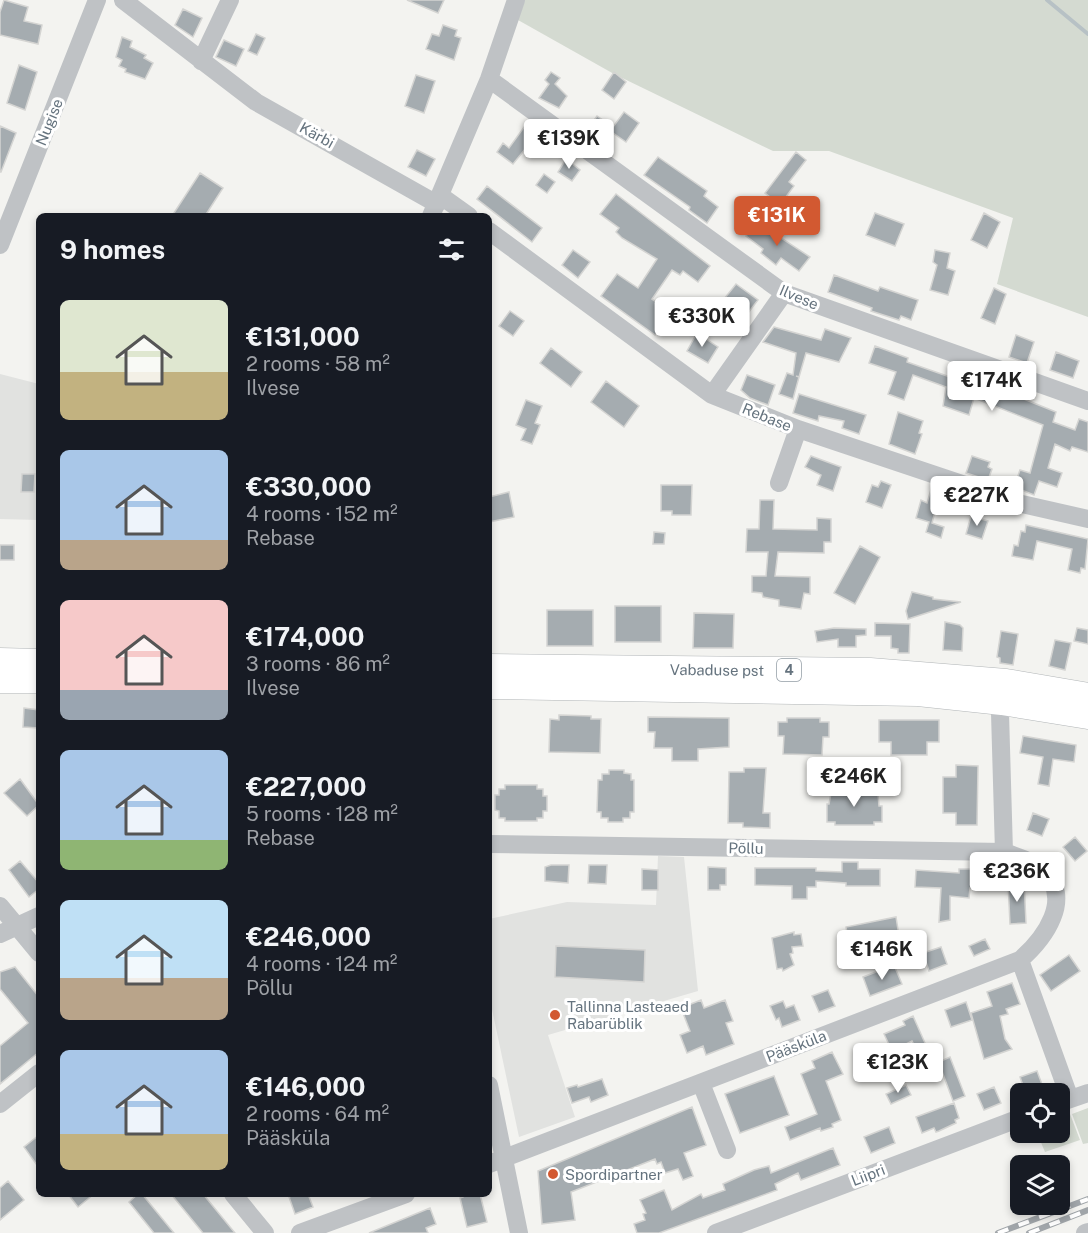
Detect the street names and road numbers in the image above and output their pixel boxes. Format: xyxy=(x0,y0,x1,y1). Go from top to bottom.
street label: Nugise xyxy=(32,96,66,148)
street label: Kärbi xyxy=(297,119,337,151)
street label: Ilvese xyxy=(777,281,821,313)
street label: Rebase xyxy=(740,399,794,435)
road number: 4 xyxy=(777,659,801,681)
street label: Vabaduse pst xyxy=(670,660,764,678)
street label: Põllu xyxy=(728,839,764,857)
street label: Pääsküla xyxy=(763,1027,829,1065)
street label: Liipri xyxy=(849,1161,887,1189)

